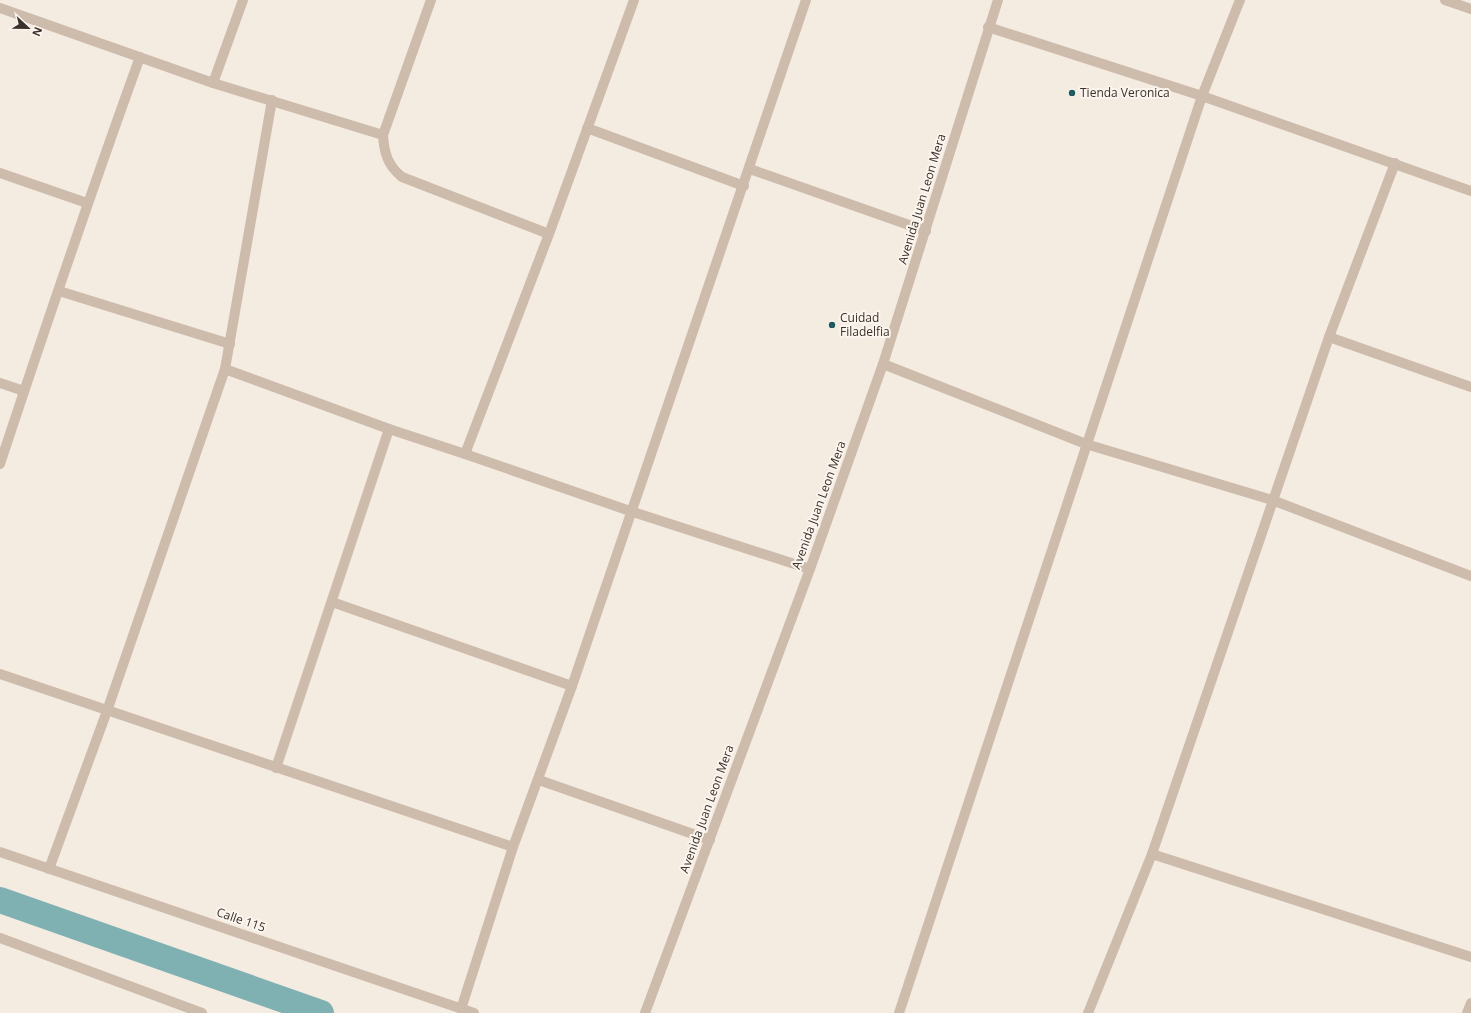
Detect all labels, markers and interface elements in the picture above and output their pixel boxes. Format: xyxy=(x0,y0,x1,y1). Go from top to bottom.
north arrow xyxy=(8,8,48,48)
text: N xyxy=(29,25,46,39)
place label: Tienda Veronica xyxy=(1080,84,1170,101)
marker: Tienda Veronica xyxy=(1067,88,1077,98)
street label: Avenida Juan Leon Mera xyxy=(894,132,949,266)
place label: Cuidad Filadelfia xyxy=(840,309,890,340)
marker: Cuidad Filadelfia xyxy=(827,320,837,330)
street label: Avenida Juan Leon Mera xyxy=(787,438,850,571)
street label: Avenida Juan Leon Mera xyxy=(675,742,738,875)
street label: Calle 115 xyxy=(214,903,268,936)

